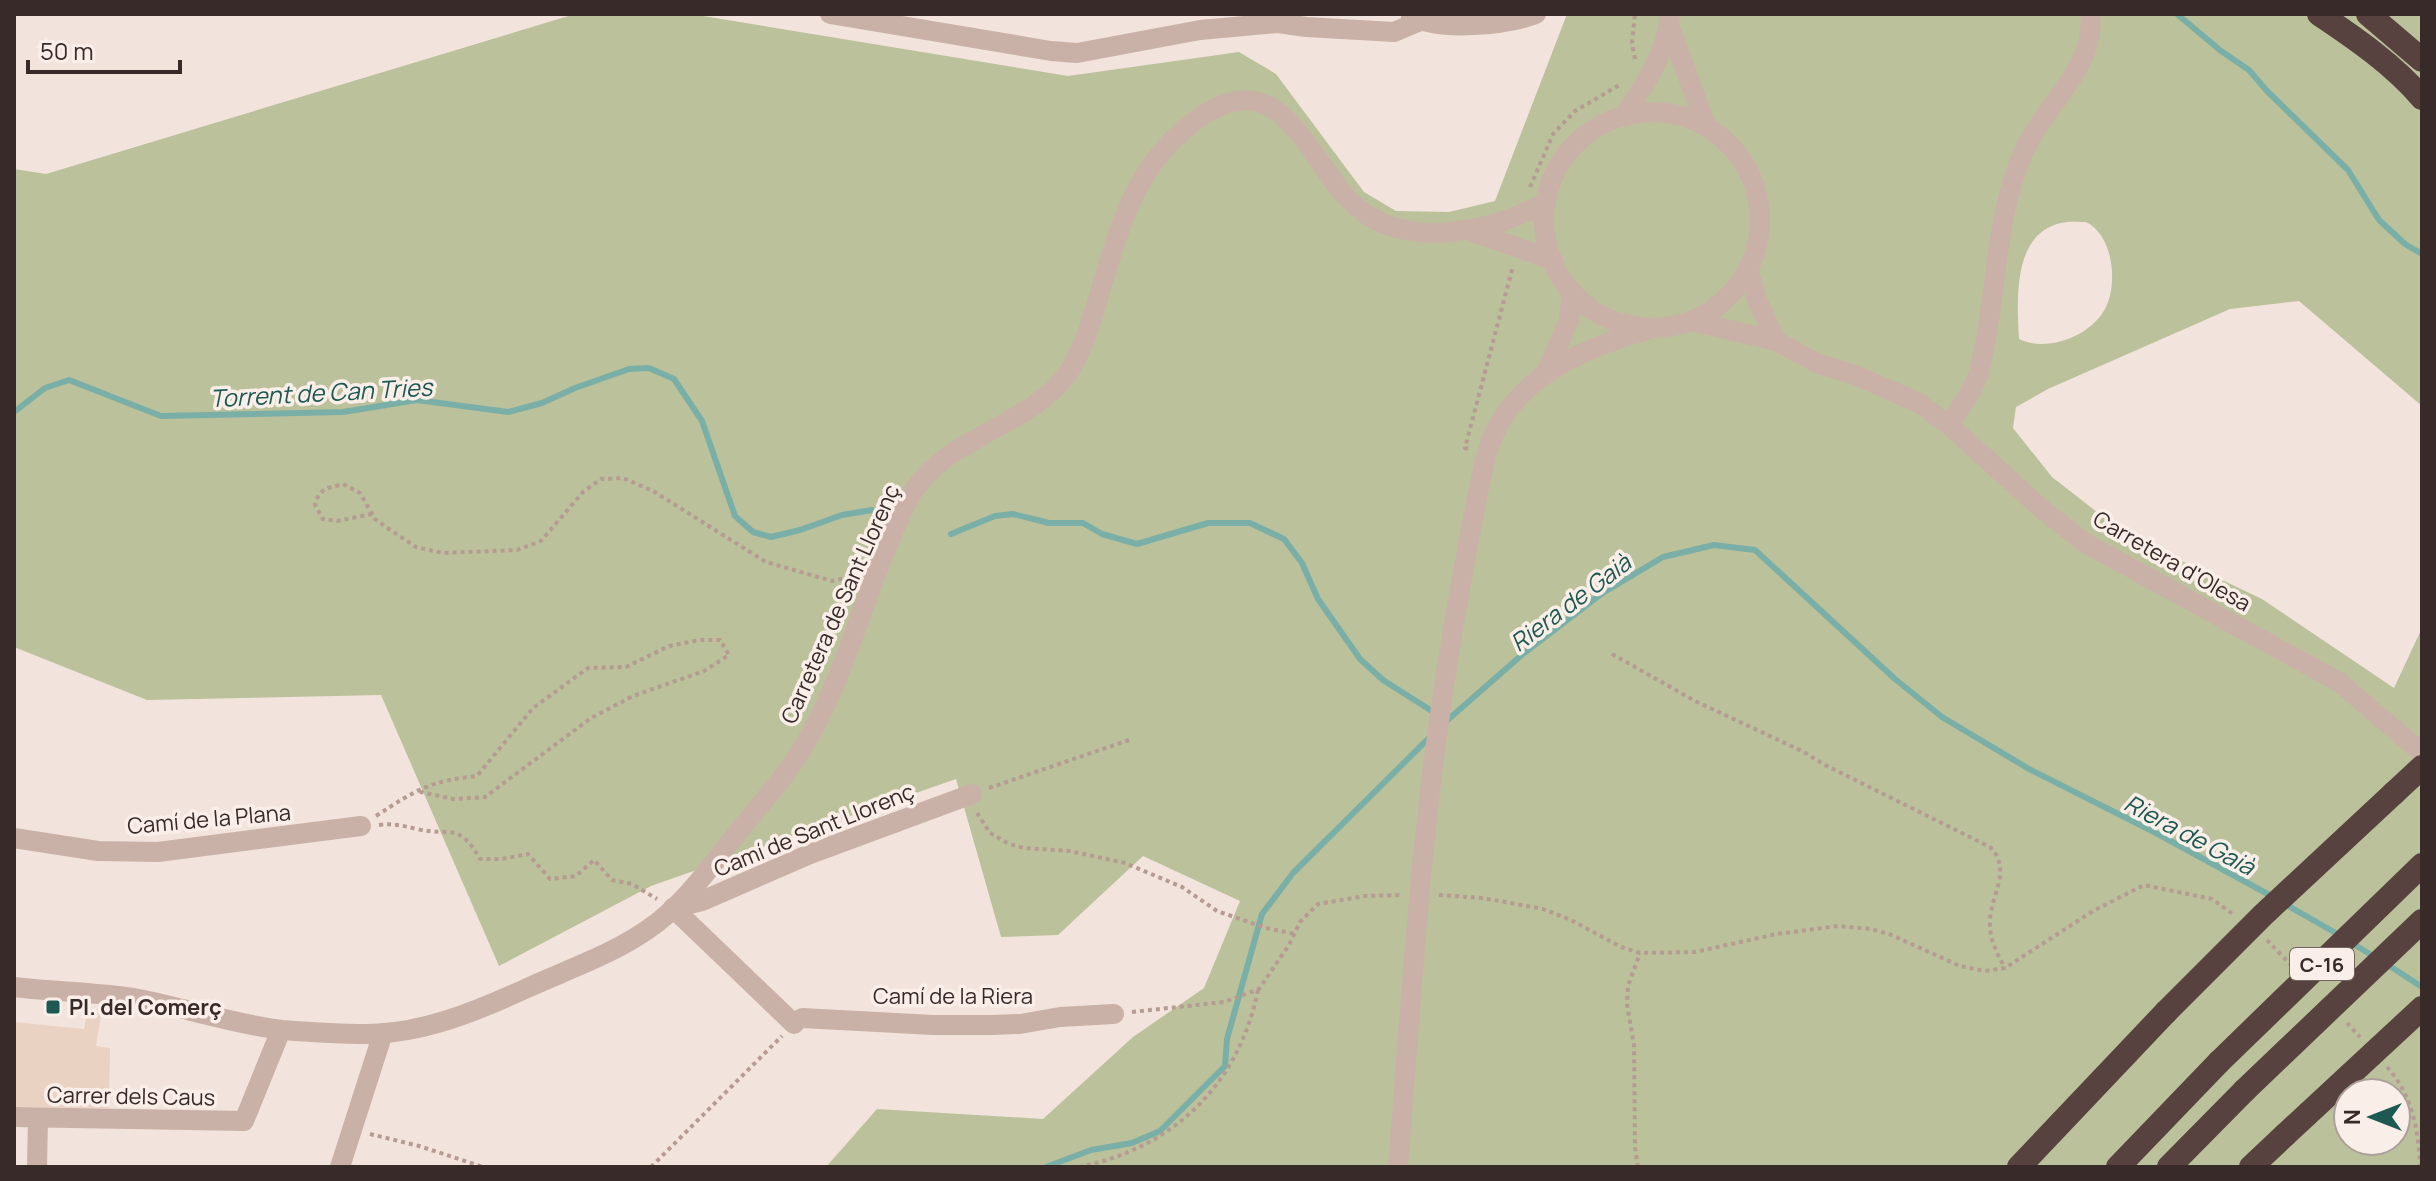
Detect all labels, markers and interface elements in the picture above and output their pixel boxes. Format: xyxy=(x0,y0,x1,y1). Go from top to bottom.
scale bar xyxy=(28,24,180,74)
text: 50 m xyxy=(40,34,94,67)
water label: Torrent de Can Tries xyxy=(209,370,435,414)
street label: Carretera de Sant Llorenç xyxy=(774,480,906,728)
street label: Carretera d'Olesa xyxy=(2088,504,2256,618)
water label: Riera de Gaià xyxy=(1503,545,1638,658)
street label: Camí de Sant Llorenç xyxy=(709,776,919,884)
water label: Riera de Gaià xyxy=(2119,786,2262,883)
street label: Camí de la Plana xyxy=(126,797,292,841)
road number: C-16 xyxy=(2290,948,2354,980)
street label: Camí de la Riera xyxy=(873,981,1033,1011)
place label: Pl. del Comerç xyxy=(69,992,222,1022)
marker: Pl. del Comerç xyxy=(44,998,62,1016)
north arrow xyxy=(2332,1077,2412,1157)
street label: Carrer dels Caus xyxy=(47,1080,215,1112)
text: N xyxy=(2337,1109,2367,1125)

